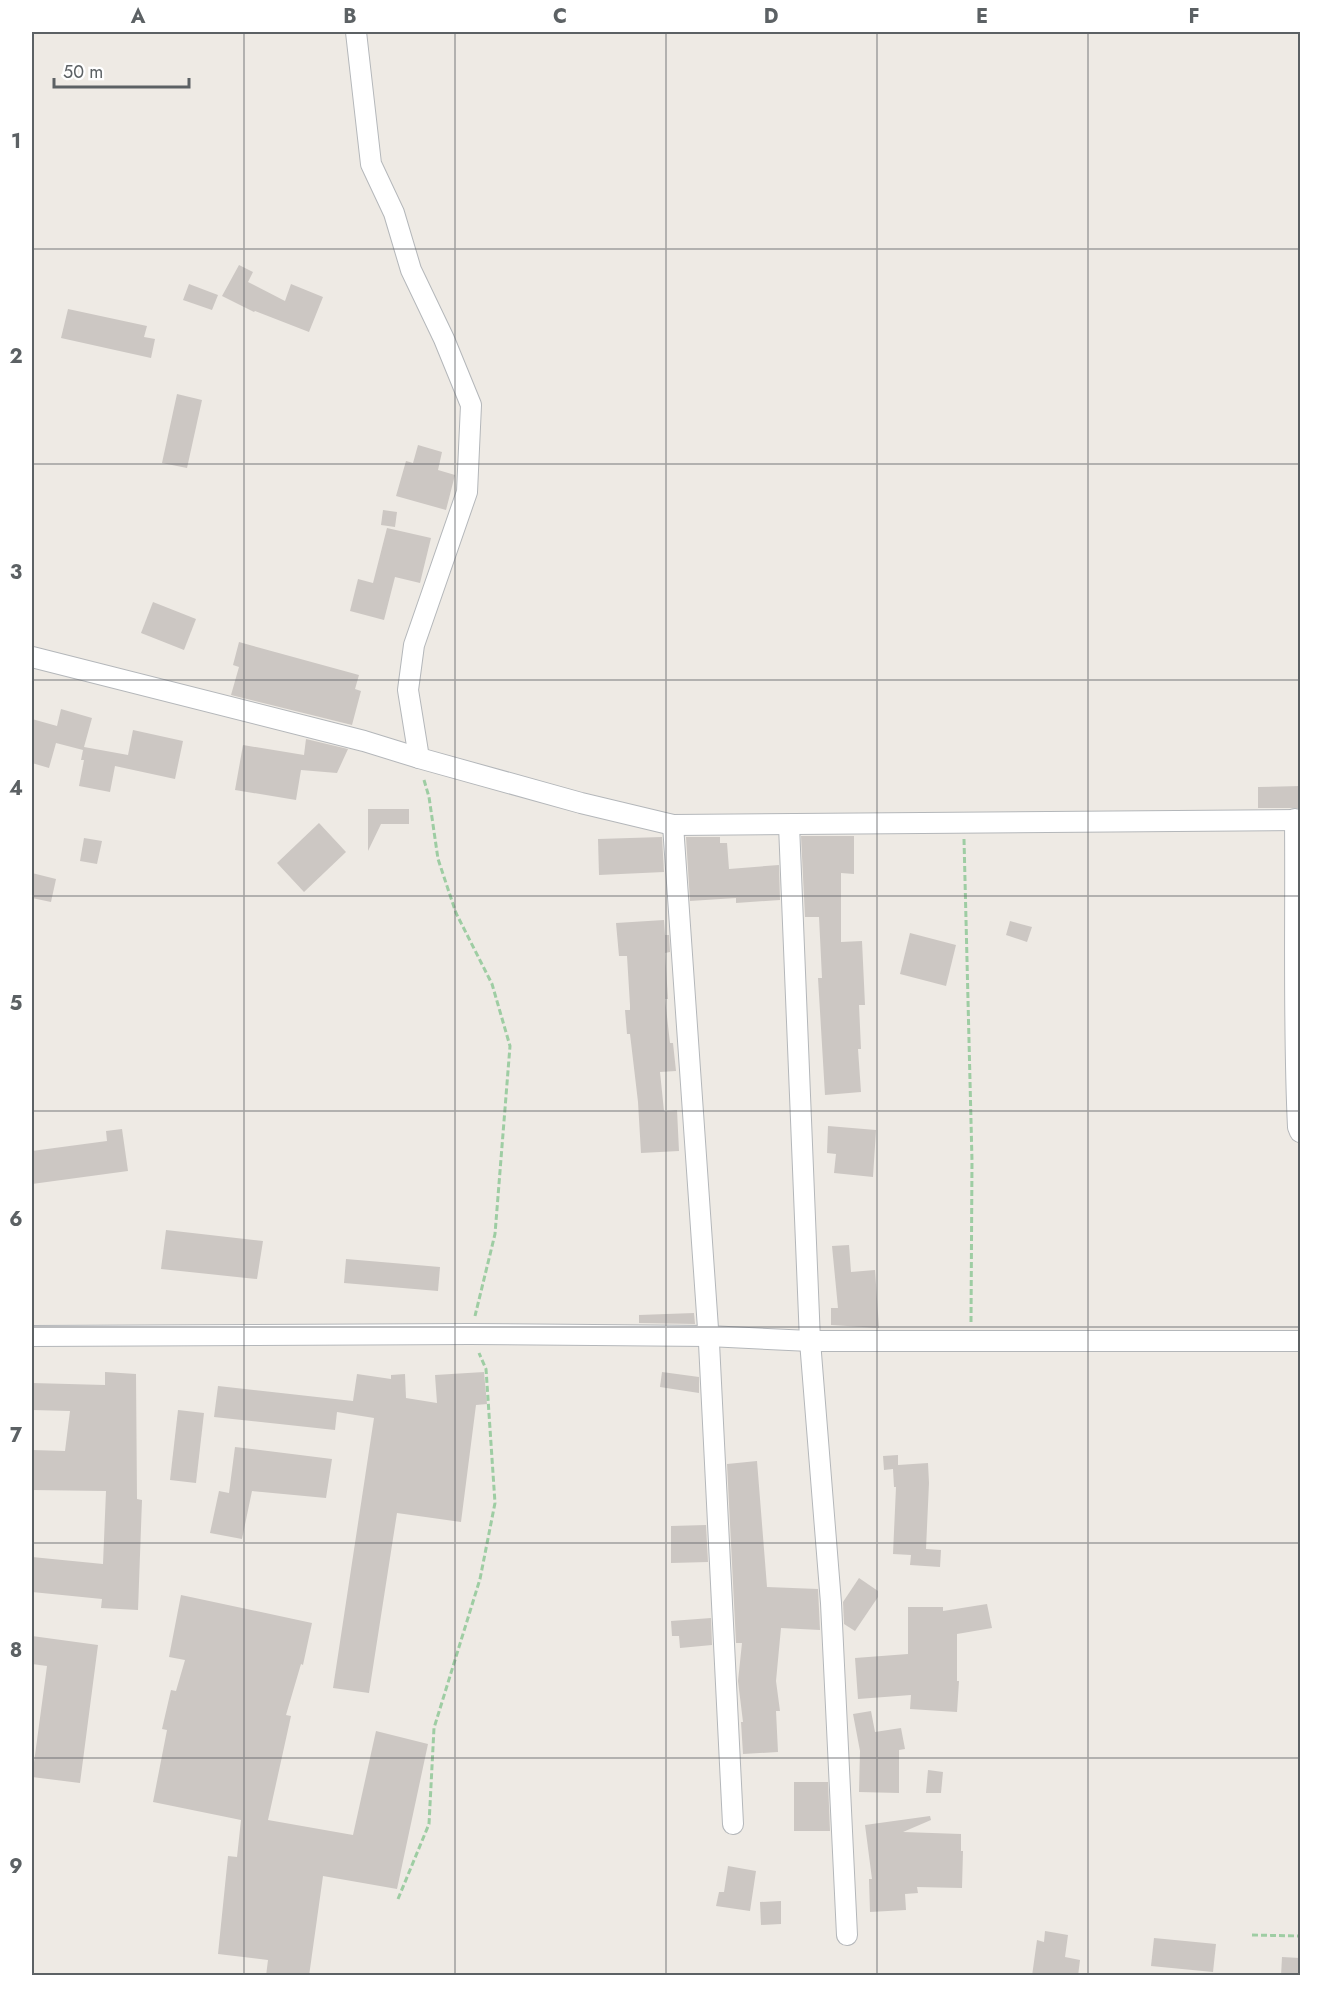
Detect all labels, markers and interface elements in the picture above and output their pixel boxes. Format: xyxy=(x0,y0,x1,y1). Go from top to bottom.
text: A xyxy=(130,2,146,31)
text: B xyxy=(343,2,357,31)
text: C xyxy=(553,2,567,31)
text: D xyxy=(764,2,778,31)
text: E xyxy=(976,2,988,31)
text: F xyxy=(1188,2,1200,31)
scale bar xyxy=(54,51,189,89)
text: 50 m xyxy=(63,59,103,85)
text: 1 xyxy=(11,127,21,156)
text: 2 xyxy=(9,342,23,371)
text: 3 xyxy=(10,558,22,587)
text: 4 xyxy=(9,774,23,803)
text: 5 xyxy=(10,989,23,1018)
text: 6 xyxy=(9,1205,23,1234)
text: 7 xyxy=(10,1421,23,1450)
text: 8 xyxy=(10,1636,22,1665)
text: 9 xyxy=(9,1852,23,1881)

